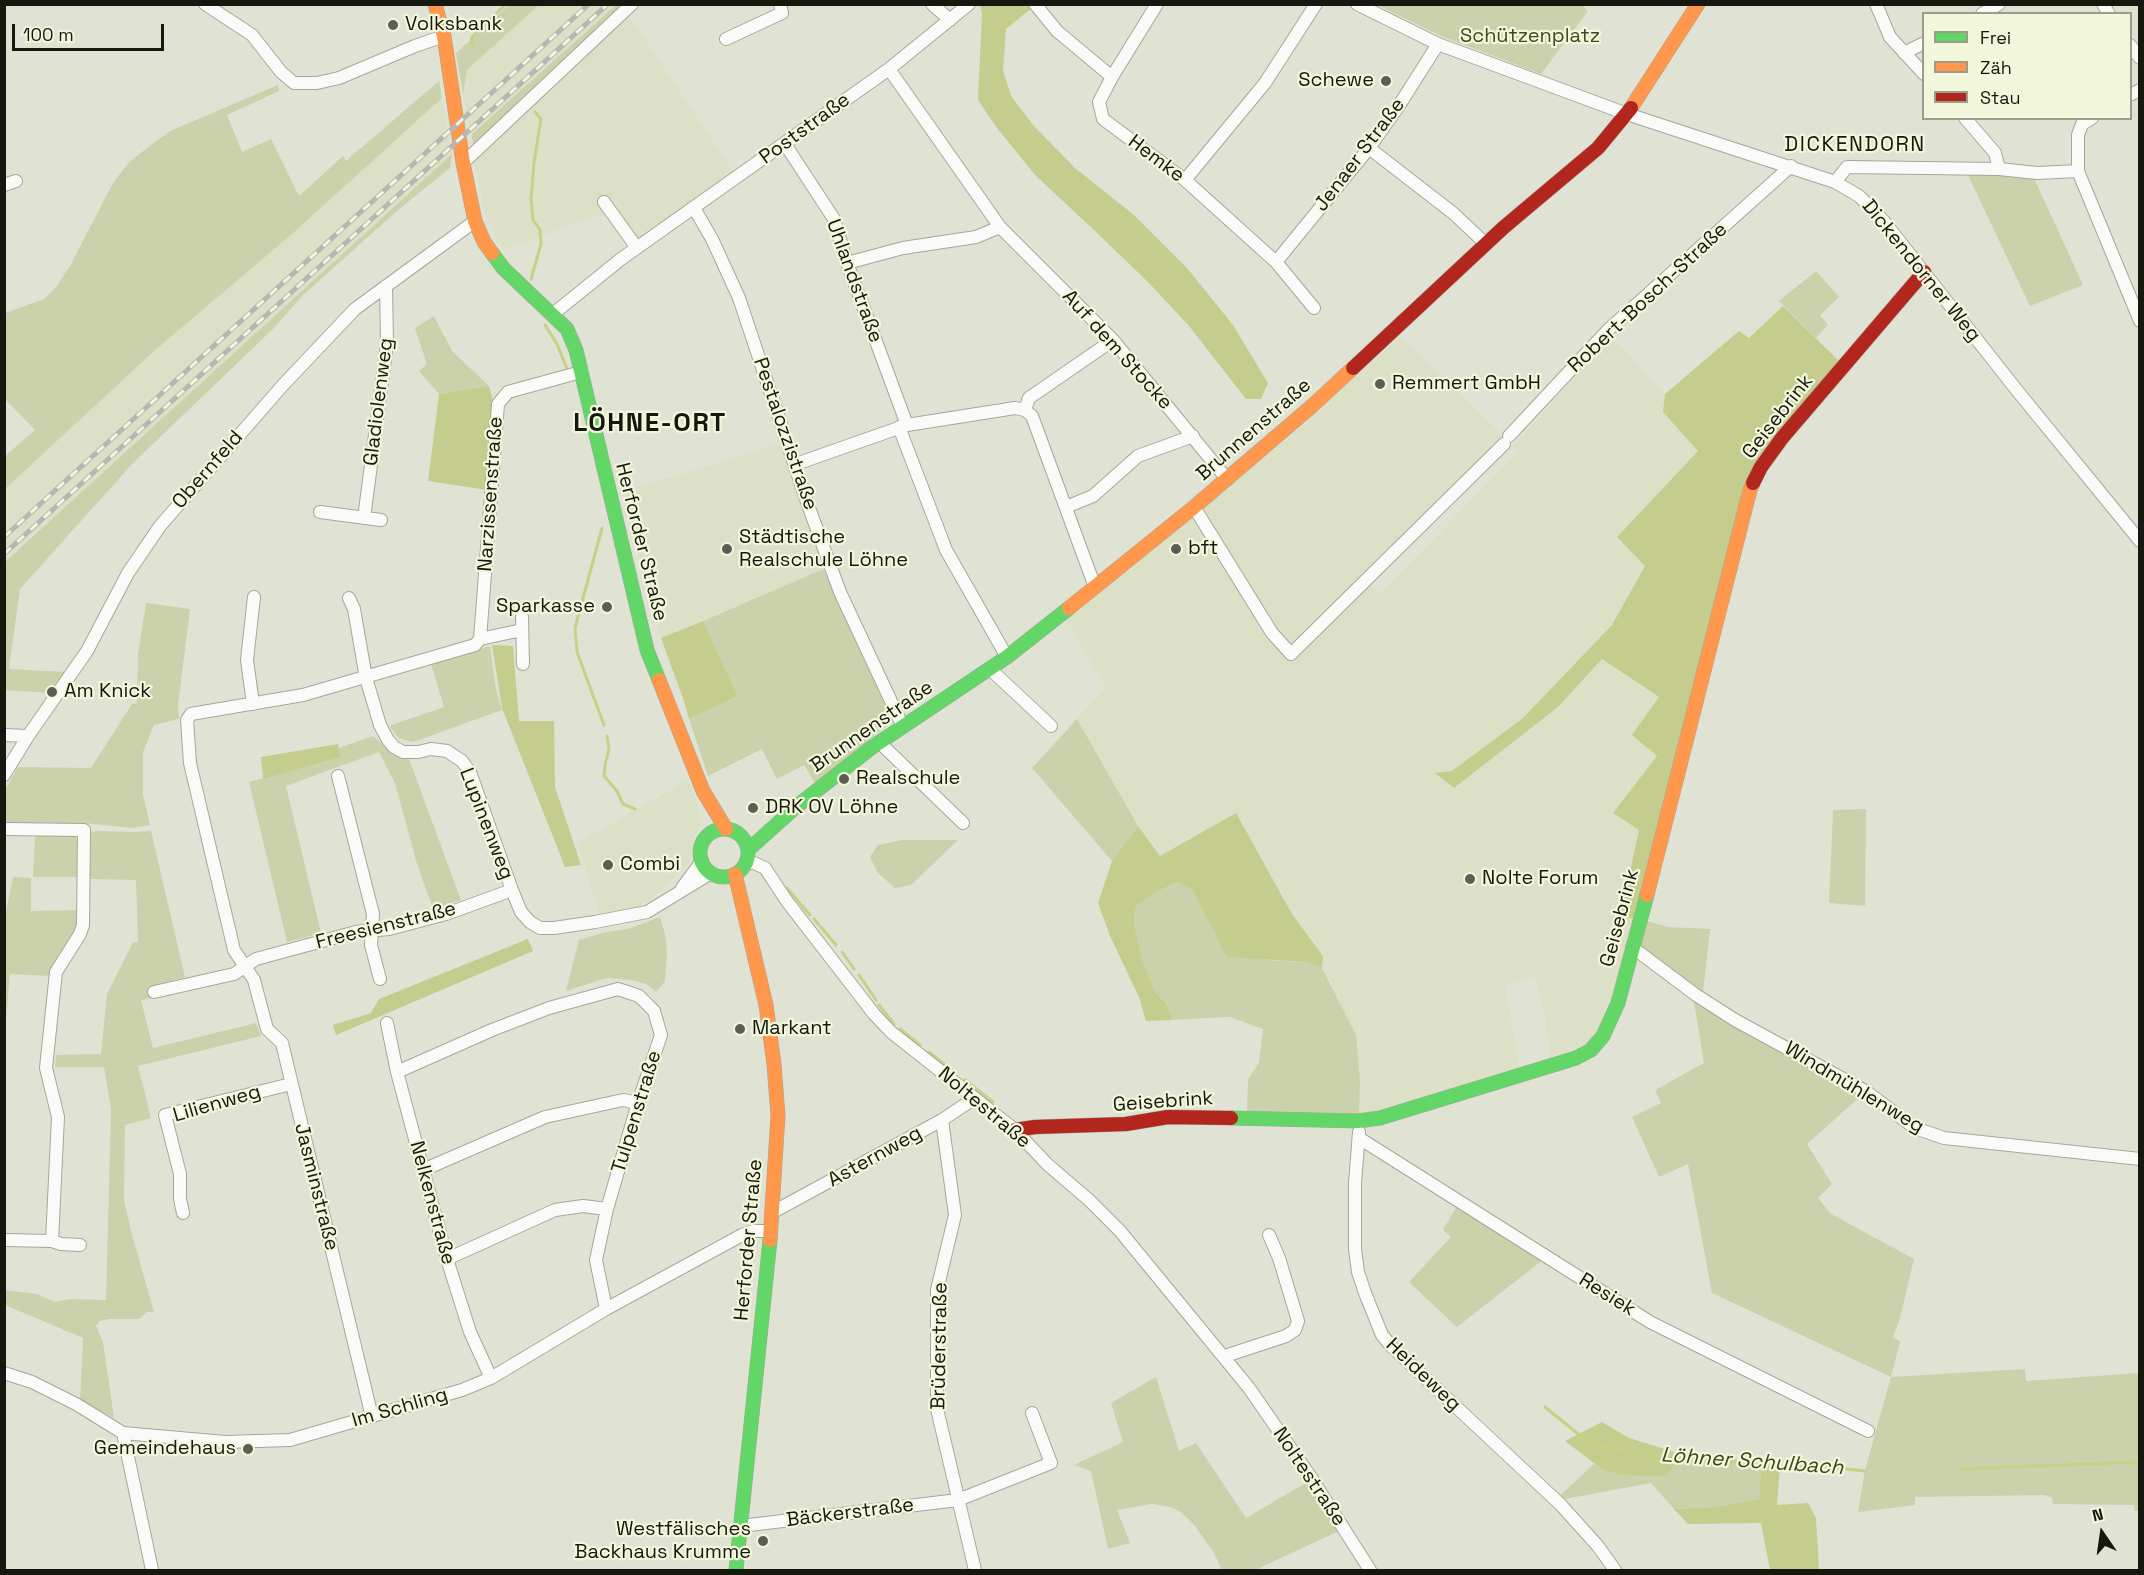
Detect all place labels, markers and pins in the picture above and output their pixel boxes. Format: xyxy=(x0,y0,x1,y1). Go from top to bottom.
place label: Volksbank xyxy=(405,13,502,37)
marker: Volksbank xyxy=(386,18,400,32)
place label: Schewe xyxy=(1298,69,1374,93)
marker: Schewe xyxy=(1379,74,1393,88)
place label: Remmert GmbH xyxy=(1392,372,1541,396)
marker: Remmert GmbH xyxy=(1373,377,1387,391)
place label: Städtische Realschule Löhne xyxy=(739,526,908,573)
place label: bft xyxy=(1188,537,1218,561)
marker: Städtische Realschule Löhne xyxy=(720,542,734,556)
marker: bft xyxy=(1169,542,1183,556)
place label: Sparkasse xyxy=(496,595,595,619)
marker: Sparkasse xyxy=(600,600,614,614)
place label: Am Knick xyxy=(64,680,151,704)
marker: Am Knick xyxy=(45,685,59,699)
place label: Realschule xyxy=(856,767,960,791)
marker: Realschule xyxy=(837,772,851,786)
place label: DRK OV Löhne xyxy=(765,796,898,820)
marker: DRK OV Löhne xyxy=(746,801,760,815)
place label: Combi xyxy=(620,853,680,877)
marker: Combi xyxy=(601,858,615,872)
place label: Nolte Forum xyxy=(1482,867,1598,891)
marker: Nolte Forum xyxy=(1463,872,1477,886)
place label: Markant xyxy=(752,1017,832,1041)
marker: Markant xyxy=(733,1022,747,1036)
place label: Gemeindehaus xyxy=(94,1437,236,1461)
marker: Gemeindehaus xyxy=(241,1442,255,1456)
place label: Westfälisches Backhaus Krumme xyxy=(574,1518,751,1565)
marker: Westfälisches Backhaus Krumme xyxy=(756,1534,770,1548)

